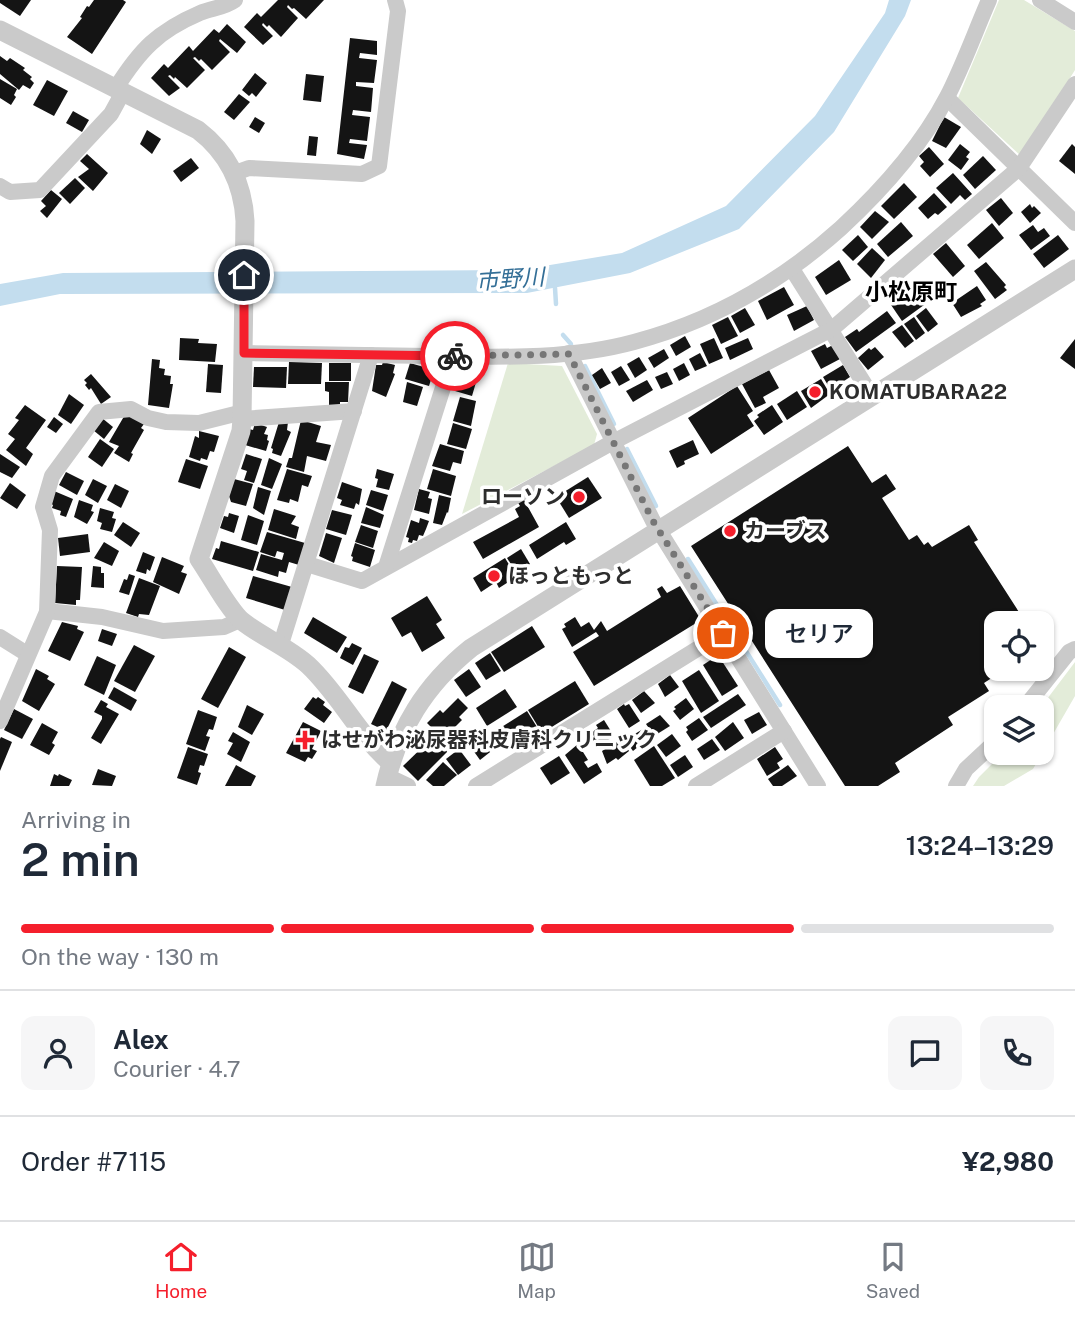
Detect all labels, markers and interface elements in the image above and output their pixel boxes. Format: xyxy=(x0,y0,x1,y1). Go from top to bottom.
pin xyxy=(214,245,274,305)
icon: home xyxy=(225,256,263,294)
water label: 市野川 xyxy=(475,262,548,294)
district label: 小松原町 xyxy=(865,278,957,305)
courier xyxy=(420,321,490,391)
icon: bike xyxy=(436,337,474,375)
place label: KOMATUBARA22 xyxy=(829,379,1007,404)
marker: KOMATUBARA22 xyxy=(807,384,823,400)
place label: ローソン xyxy=(481,484,565,509)
marker: ローソン xyxy=(571,489,587,505)
place label: カーブス xyxy=(744,518,827,543)
marker: カーブス xyxy=(722,523,738,539)
place label: ほっともっと xyxy=(508,563,634,588)
marker: ほっともっと xyxy=(486,568,502,584)
pin xyxy=(693,603,753,663)
callout: セリア xyxy=(765,608,874,658)
map controls xyxy=(984,611,1054,765)
button: locate xyxy=(984,611,1054,681)
icon: bag xyxy=(704,614,742,652)
text: セリア xyxy=(785,620,854,647)
button: layers xyxy=(984,695,1054,765)
place label: はせがわ泌尿器科皮膚科クリニック xyxy=(321,727,657,752)
marker: はせがわ泌尿器科皮膚科クリニック xyxy=(295,730,315,750)
text: Arriving in xyxy=(21,806,131,833)
text: 13:24–13:29 xyxy=(906,830,1054,861)
text: 2 min xyxy=(21,832,140,886)
text: On the way · 130 m xyxy=(21,943,219,970)
button: person xyxy=(21,1016,95,1090)
button: chat xyxy=(888,1016,962,1090)
button: phone xyxy=(980,1016,1054,1090)
text: Alex xyxy=(113,1024,169,1055)
text: Courier · 4.7 xyxy=(113,1055,241,1082)
text: Order #7115 xyxy=(21,1146,166,1177)
text: ¥2,980 xyxy=(962,1146,1054,1177)
tab: Home xyxy=(155,1238,207,1302)
tab: Map xyxy=(517,1238,556,1302)
tab: Saved xyxy=(866,1238,920,1302)

